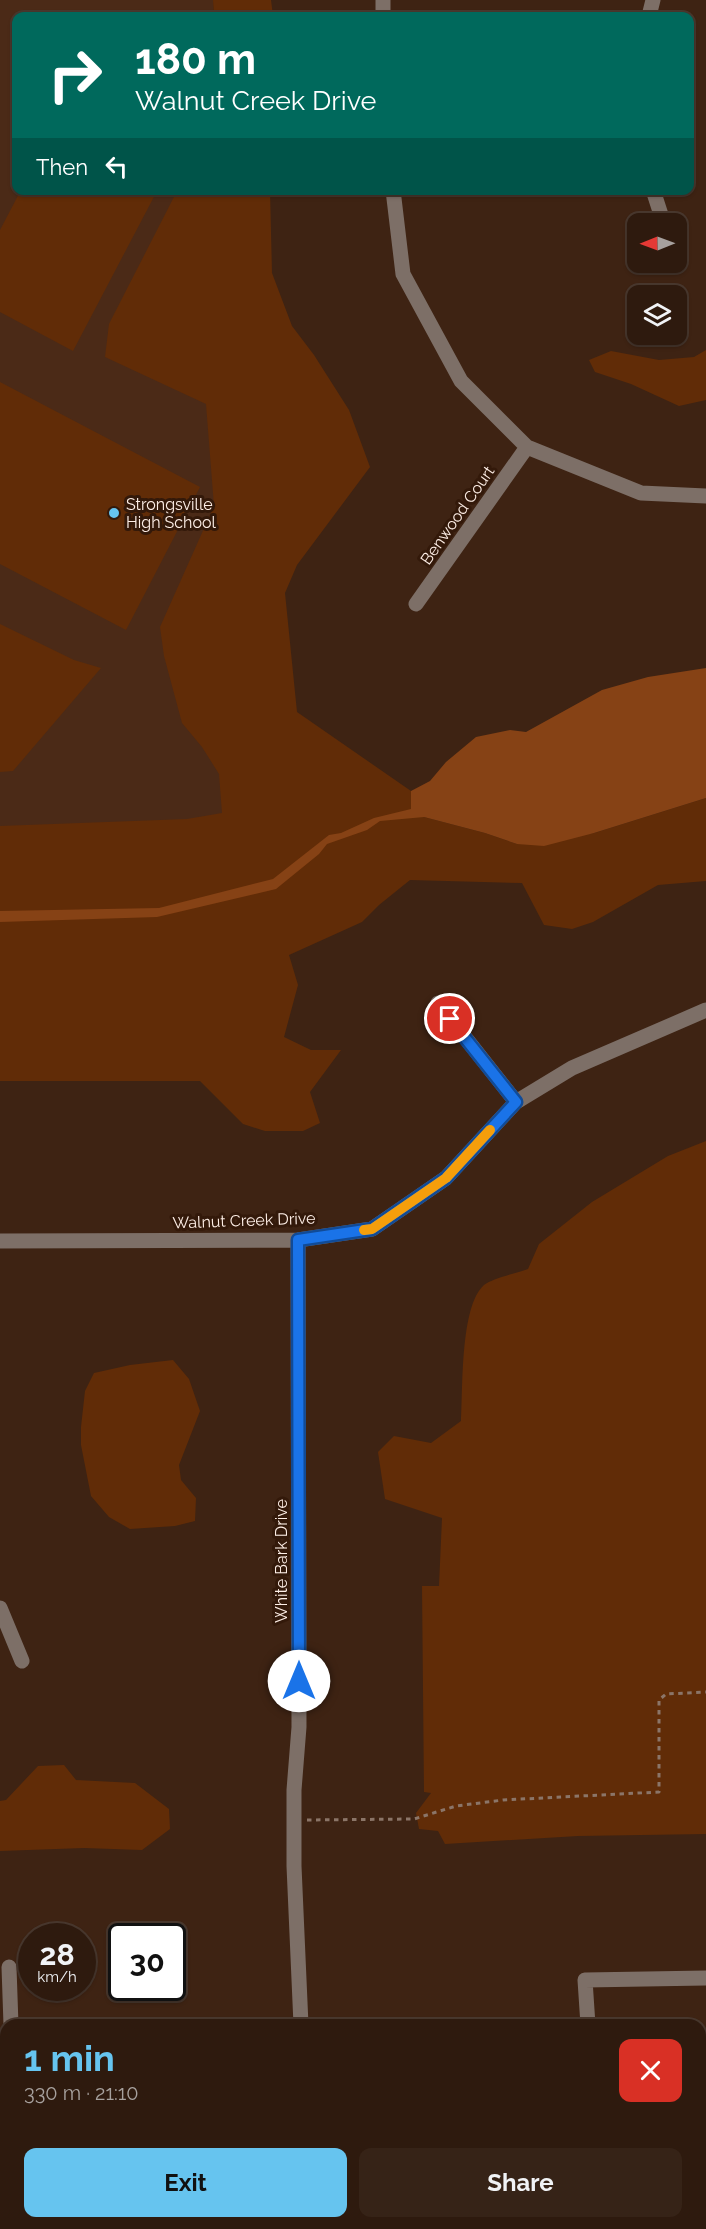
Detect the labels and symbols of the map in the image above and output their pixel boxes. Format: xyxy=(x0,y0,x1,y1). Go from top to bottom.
north arrow xyxy=(627,213,687,273)
street label: Benwood Court xyxy=(416,462,499,568)
place label: Strongsville High School xyxy=(126,495,216,532)
marker: Strongsville High School xyxy=(107,506,121,520)
pin xyxy=(424,993,475,1044)
street label: Walnut Creek Drive xyxy=(172,1209,316,1232)
street label: White Bark Drive xyxy=(272,1499,291,1623)
position arrow xyxy=(267,1649,331,1713)
speed limit sign: 30 xyxy=(108,1923,186,2001)

